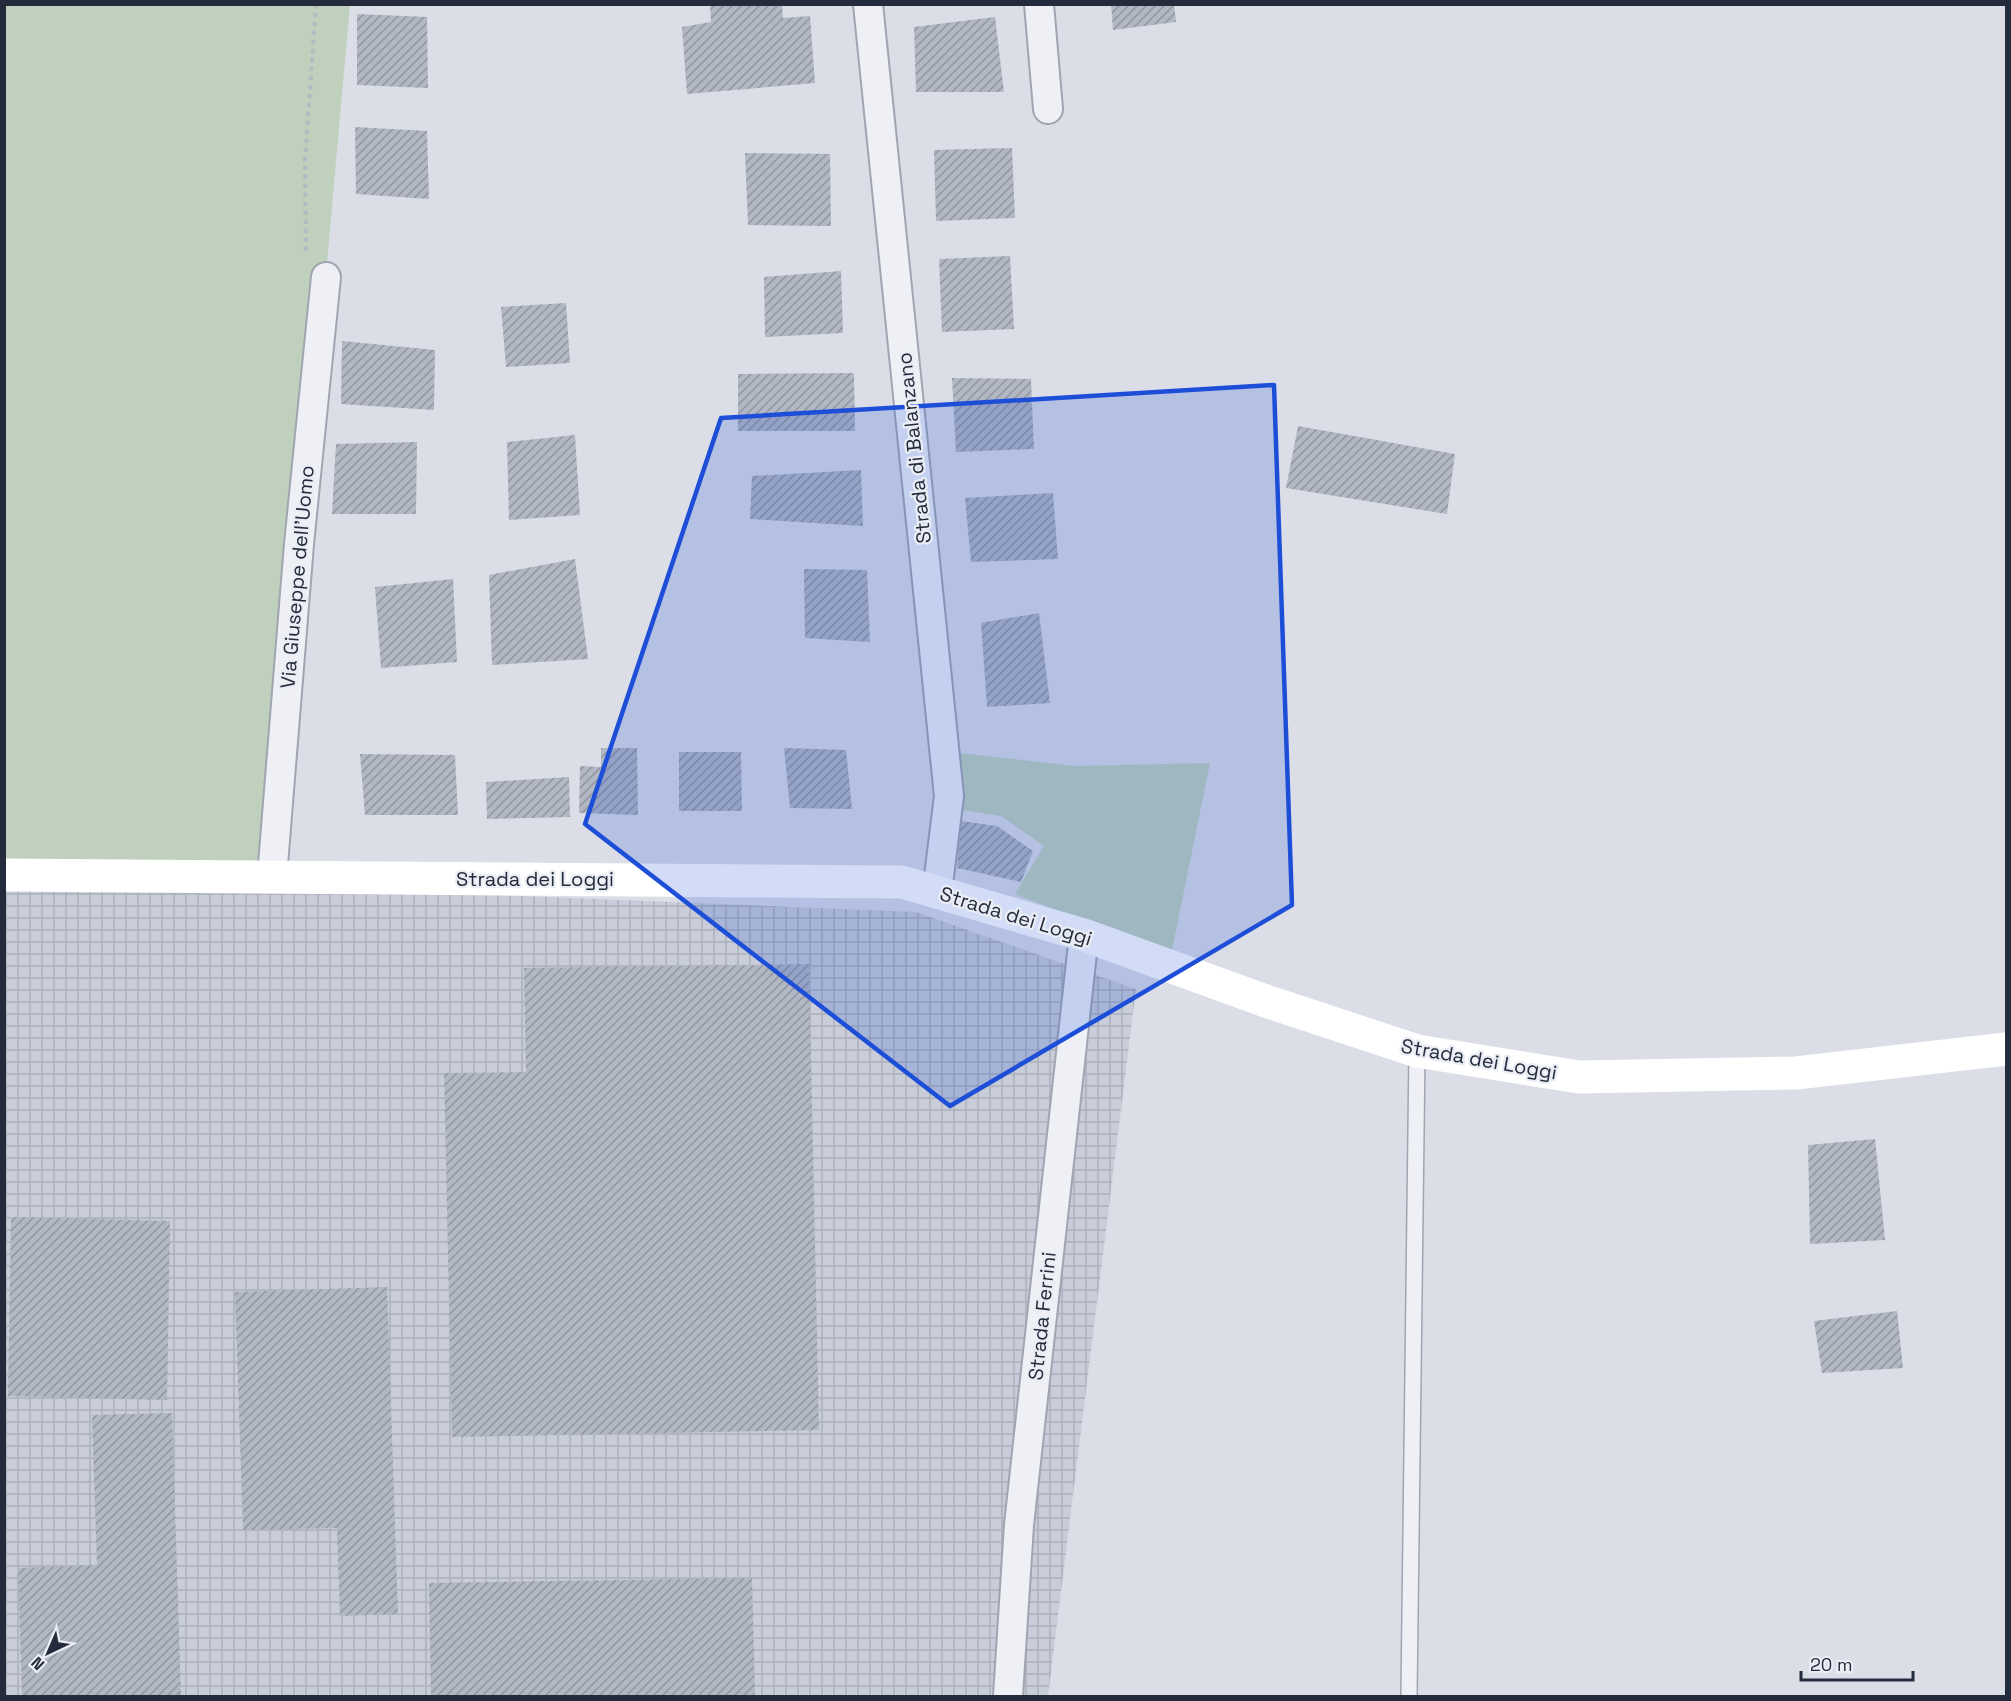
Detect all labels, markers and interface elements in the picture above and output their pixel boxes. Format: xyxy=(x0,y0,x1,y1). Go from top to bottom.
street label: Strada di Balanzano xyxy=(891,351,937,545)
street label: Via Giuseppe dell'Uomo xyxy=(274,464,320,690)
street label: Strada dei Loggi xyxy=(456,866,614,892)
street label: Strada dei Loggi xyxy=(937,880,1095,952)
street label: Strada dei Loggi xyxy=(1399,1032,1559,1086)
street label: Strada Ferrini xyxy=(1022,1250,1062,1382)
north arrow xyxy=(18,1623,78,1683)
scale bar xyxy=(1801,1644,1914,1682)
text: N xyxy=(27,1652,49,1675)
text: 20 m xyxy=(1810,1653,1853,1676)

